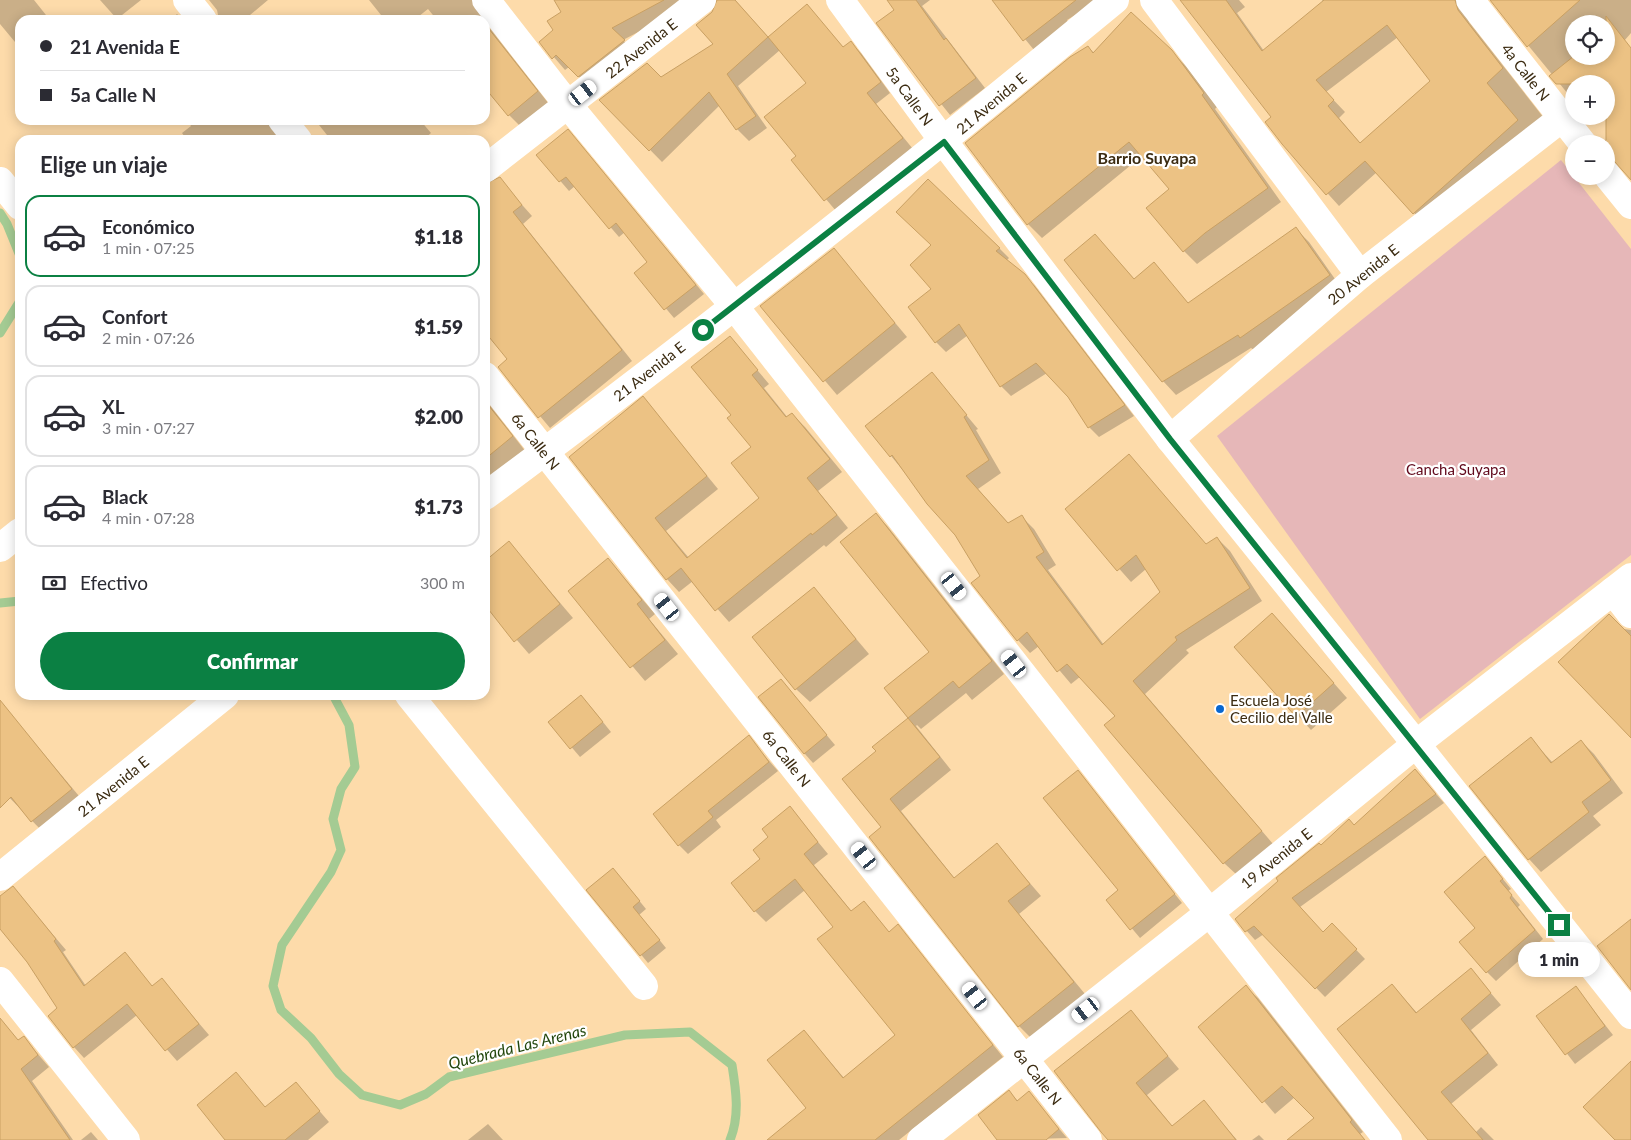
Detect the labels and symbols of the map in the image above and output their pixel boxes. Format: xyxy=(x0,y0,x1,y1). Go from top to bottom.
street label: 22 Avenida E xyxy=(602,14,680,82)
street label: 4a Calle N xyxy=(1498,40,1554,104)
street label: 5a Calle N xyxy=(883,63,937,129)
street label: 21 Avenida E xyxy=(952,68,1030,138)
car xyxy=(566,78,599,108)
district label: Barrio Suyapa xyxy=(1098,148,1196,167)
street label: 20 Avenida E xyxy=(1324,240,1402,308)
route start xyxy=(692,319,714,341)
street label: 21 Avenida E xyxy=(610,337,688,405)
street label: 6a Calle N xyxy=(508,409,564,473)
park label: Cancha Suyapa xyxy=(1406,460,1506,478)
car xyxy=(938,570,969,602)
car xyxy=(651,591,682,623)
car xyxy=(998,648,1029,680)
place label: Escuela José Cecilio del Valle xyxy=(1230,691,1333,726)
marker: Escuela José Cecilio del Valle xyxy=(1214,703,1226,715)
street label: 6a Calle N xyxy=(759,726,815,790)
street label: 21 Avenida E xyxy=(74,752,152,820)
street label: 19 Avenida E xyxy=(1237,824,1315,892)
car xyxy=(848,840,879,872)
route end xyxy=(1548,914,1570,936)
callout: 1 min xyxy=(1518,942,1600,978)
car xyxy=(959,980,990,1012)
car xyxy=(1069,995,1102,1025)
water label: Quebrada Las Arenas xyxy=(446,1020,588,1072)
street label: 6a Calle N xyxy=(1010,1044,1066,1108)

